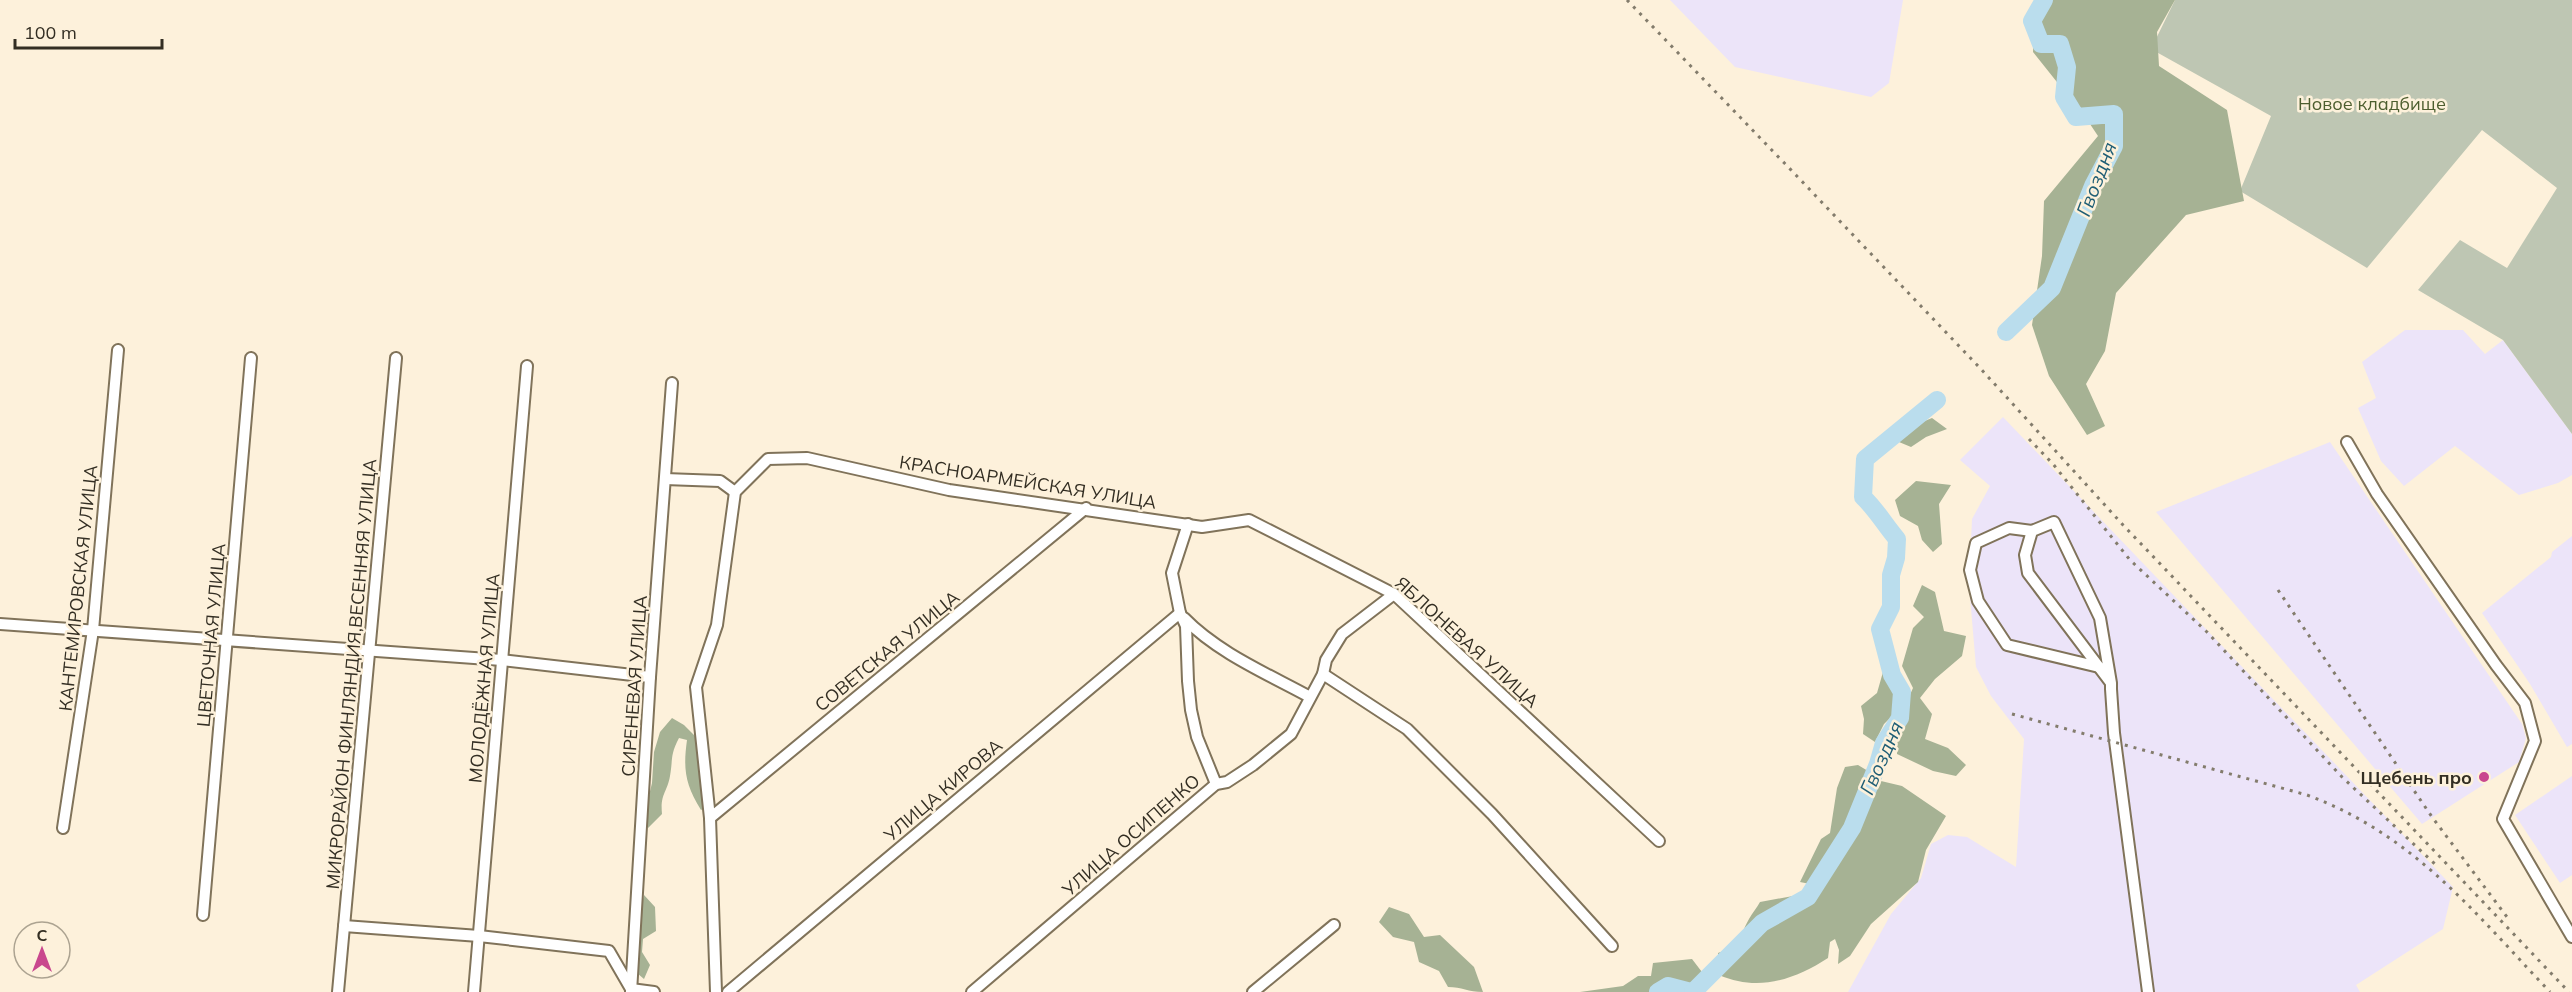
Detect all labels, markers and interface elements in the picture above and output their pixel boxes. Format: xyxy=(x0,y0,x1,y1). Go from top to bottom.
scale bar xyxy=(15,12,162,50)
text: 100 m xyxy=(24,21,77,44)
park label: Новое кладбище xyxy=(2298,92,2446,115)
water label: Гвоздня xyxy=(2070,138,2122,220)
street label: КРАСНОАРМЕЙСКАЯ УЛИЦА xyxy=(898,450,1158,514)
street label: МИКРОРАЙОН ФИНЛЯНДИЯ,ВЕСЕННЯЯ УЛИЦА xyxy=(321,458,381,890)
street label: КАНТЕМИРОВСКАЯ УЛИЦА xyxy=(54,464,102,712)
street label: ЦВЕТОЧНАЯ УЛИЦА xyxy=(192,542,230,728)
street label: ЯБЛОНЕВАЯ УЛИЦА xyxy=(1390,571,1544,713)
street label: МОЛОДЁЖНАЯ УЛИЦА xyxy=(463,572,505,784)
street label: СОВЕТСКАЯ УЛИЦА xyxy=(810,586,964,716)
street label: СИРЕНЕВАЯ УЛИЦА xyxy=(616,595,652,777)
water label: Гвоздня xyxy=(1854,717,1908,799)
street label: УЛИЦА КИРОВА xyxy=(878,734,1007,847)
place label: Щебень про xyxy=(2361,766,2472,789)
street label: УЛИЦА ОСИПЕНКО xyxy=(1057,769,1205,902)
marker: Щебень про xyxy=(2477,770,2491,784)
north arrow xyxy=(12,920,72,980)
text: С xyxy=(37,925,48,945)

